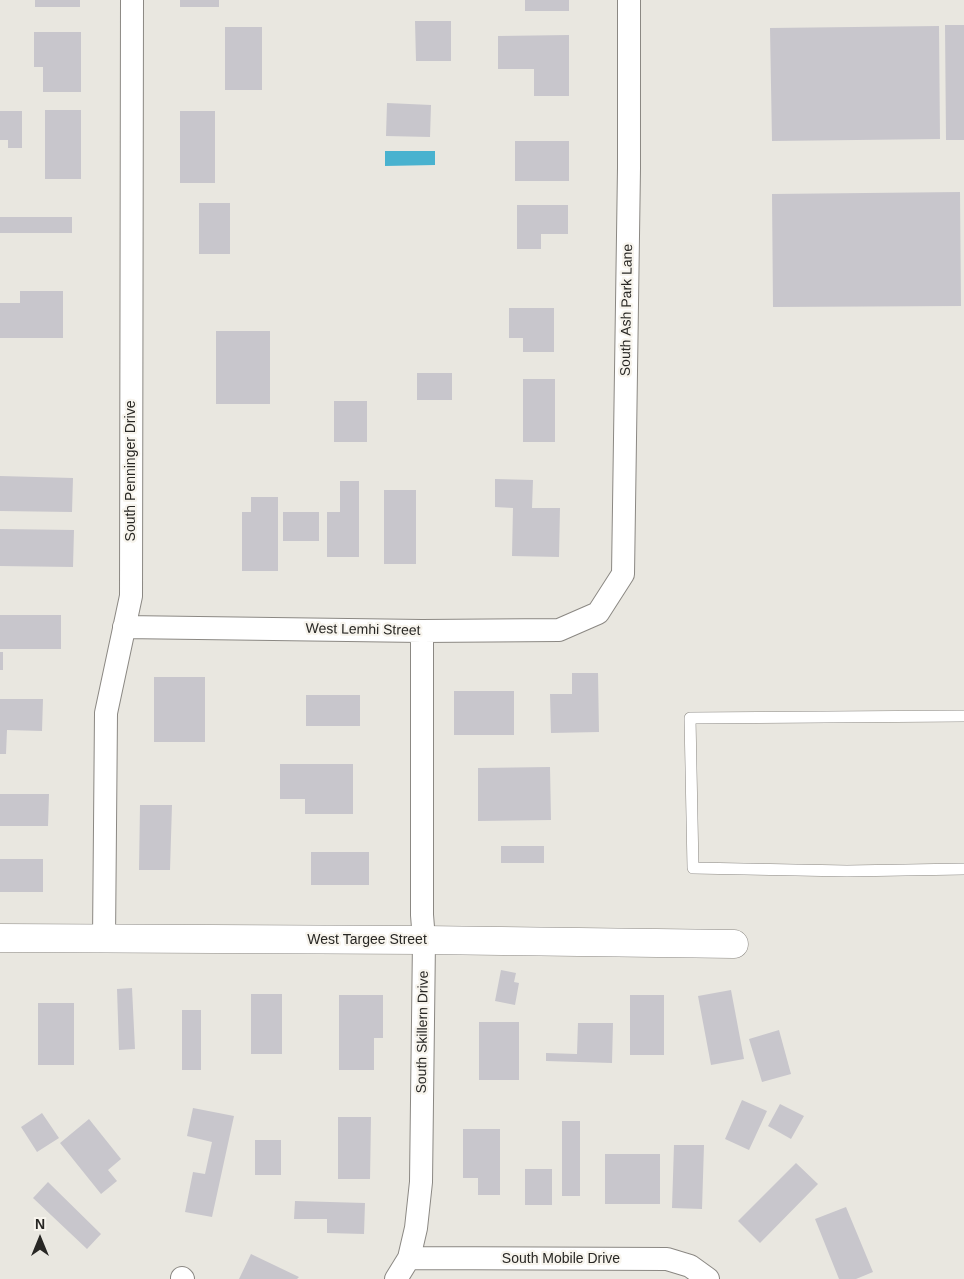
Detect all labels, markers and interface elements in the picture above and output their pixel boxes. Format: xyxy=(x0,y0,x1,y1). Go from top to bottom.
street label: South Ash Park Lane xyxy=(617,244,637,376)
street label: South Penninger Drive xyxy=(123,401,139,541)
street label: West Lemhi Street xyxy=(305,621,421,639)
street label: West Targee Street xyxy=(307,932,427,948)
street label: South Skillern Drive xyxy=(414,970,432,1094)
north arrow xyxy=(15,1214,65,1264)
text: N xyxy=(35,1216,45,1232)
street label: South Mobile Drive xyxy=(502,1251,620,1267)

